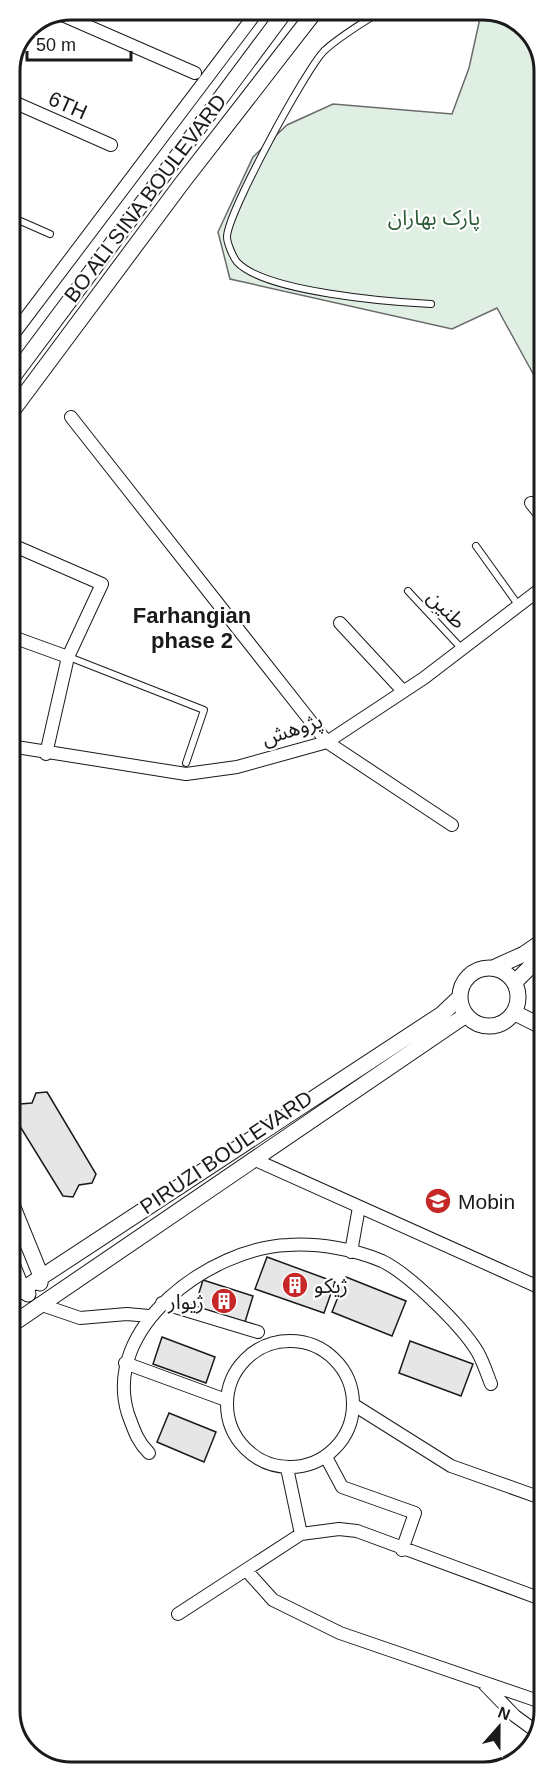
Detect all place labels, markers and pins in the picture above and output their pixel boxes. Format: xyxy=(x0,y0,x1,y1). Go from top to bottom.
school or university icon: Mobin xyxy=(423,1186,453,1216)
place label: Mobin xyxy=(458,1190,515,1213)
building icon: ژیکو xyxy=(280,1270,310,1300)
place label: ژیکو xyxy=(314,1274,348,1298)
building icon: ژیوار xyxy=(209,1286,239,1316)
place label: ژیوار xyxy=(167,1290,204,1314)

